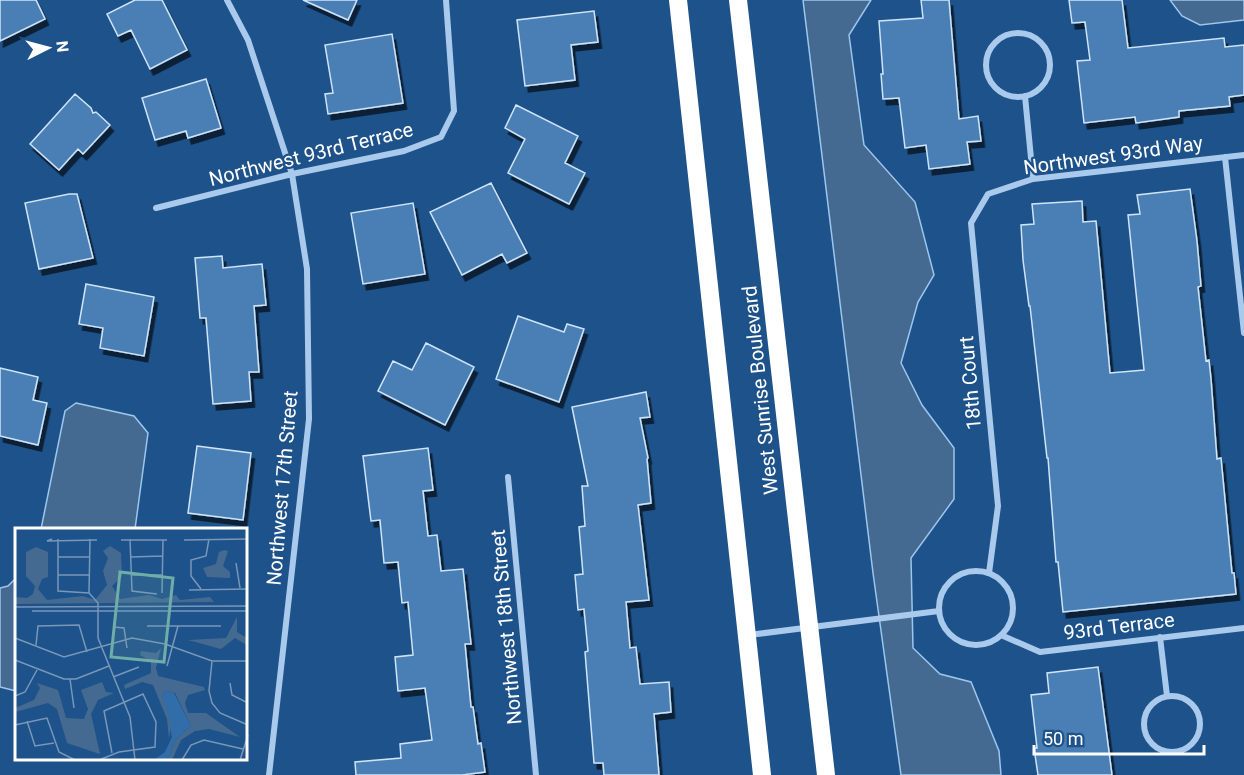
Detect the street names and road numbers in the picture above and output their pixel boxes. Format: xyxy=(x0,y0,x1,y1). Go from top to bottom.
street label: Northwest 93rd Terrace xyxy=(206,117,416,191)
street label: Northwest 93rd Way xyxy=(1022,130,1205,179)
street label: West Sunrise Boulevard xyxy=(737,284,783,496)
street label: 18th Court xyxy=(954,335,986,431)
street label: Northwest 17th Street xyxy=(262,389,302,587)
street label: Northwest 18th Street xyxy=(486,528,526,726)
street label: 93rd Terrace xyxy=(1062,607,1176,645)

